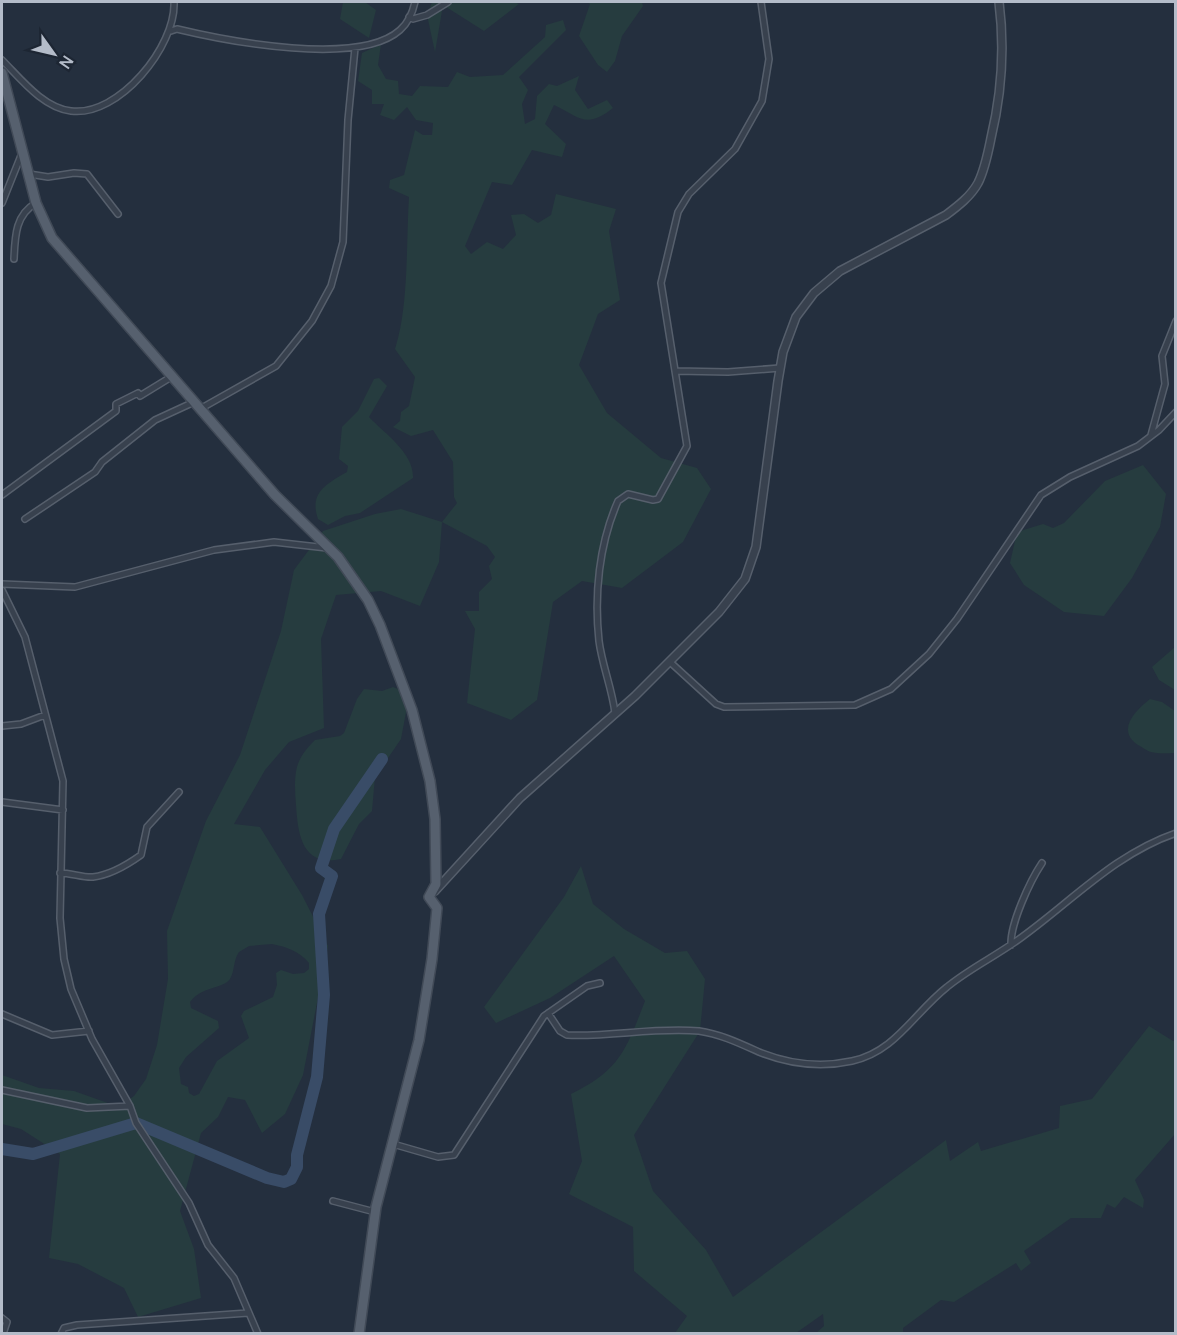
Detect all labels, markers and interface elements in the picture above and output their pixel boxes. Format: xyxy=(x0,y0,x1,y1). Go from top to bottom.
north arrow xyxy=(24,24,84,84)
text: N xyxy=(54,51,79,73)

